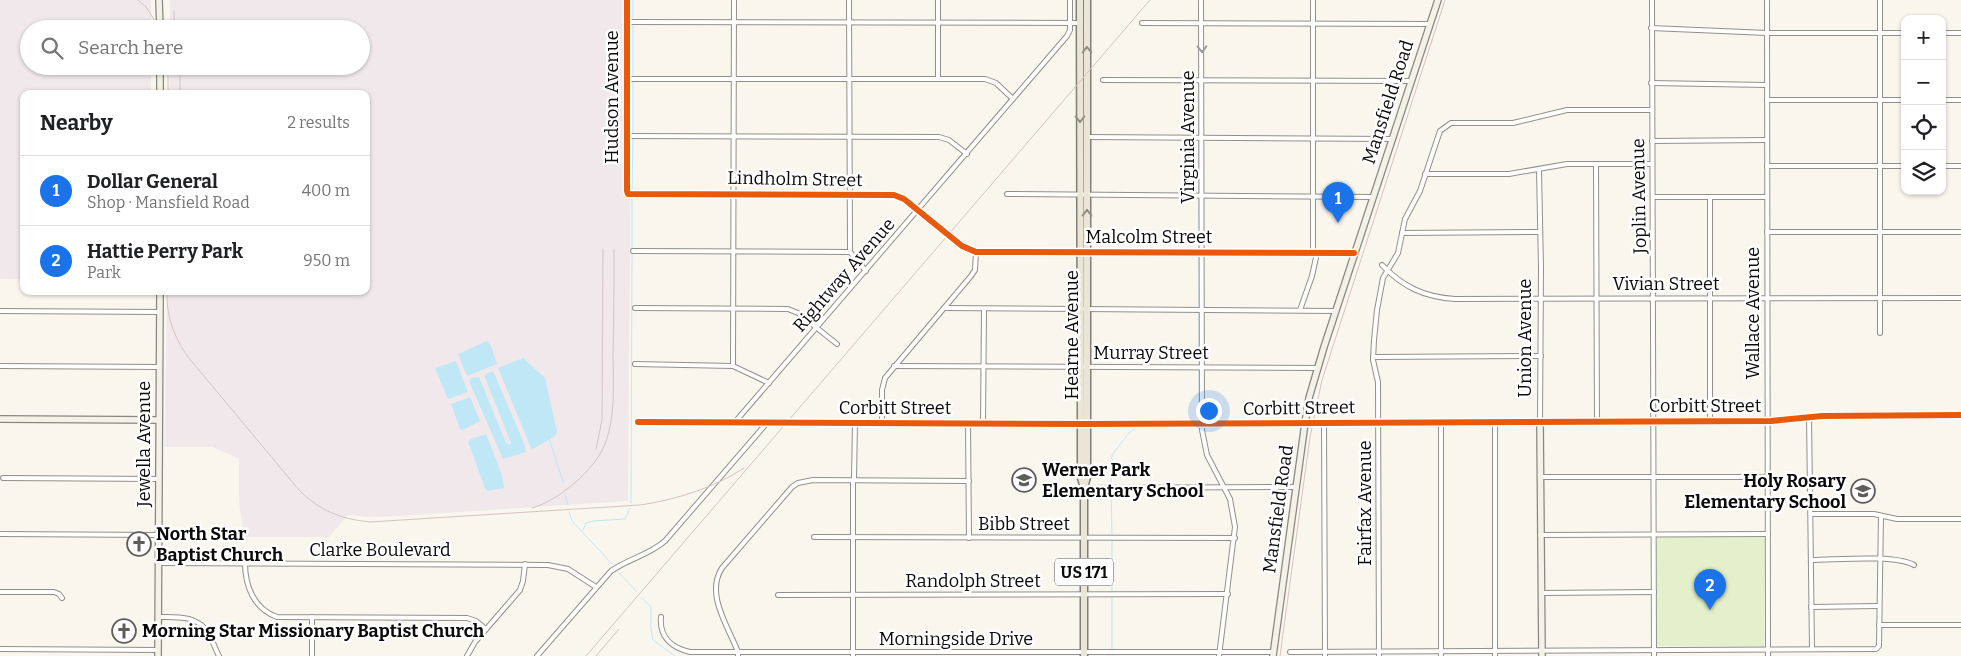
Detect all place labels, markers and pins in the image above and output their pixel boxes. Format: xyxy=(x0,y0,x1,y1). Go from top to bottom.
pin: 1 xyxy=(1322,182,1354,223)
place label: Werner Park Elementary School xyxy=(1042,459,1204,502)
school or university icon: Werner Park Elementary School xyxy=(1011,467,1037,493)
place label: Holy Rosary Elementary School xyxy=(1684,470,1847,513)
school or university icon: Holy Rosary Elementary School xyxy=(1850,478,1876,504)
place label: North Star Baptist Church xyxy=(156,523,284,566)
church icon: North Star Baptist Church xyxy=(126,531,152,557)
pin: 2 xyxy=(1694,569,1726,610)
church icon: Morning Star Missionary Baptist Church xyxy=(111,618,137,644)
place label: Morning Star Missionary Baptist Church xyxy=(142,620,485,642)

